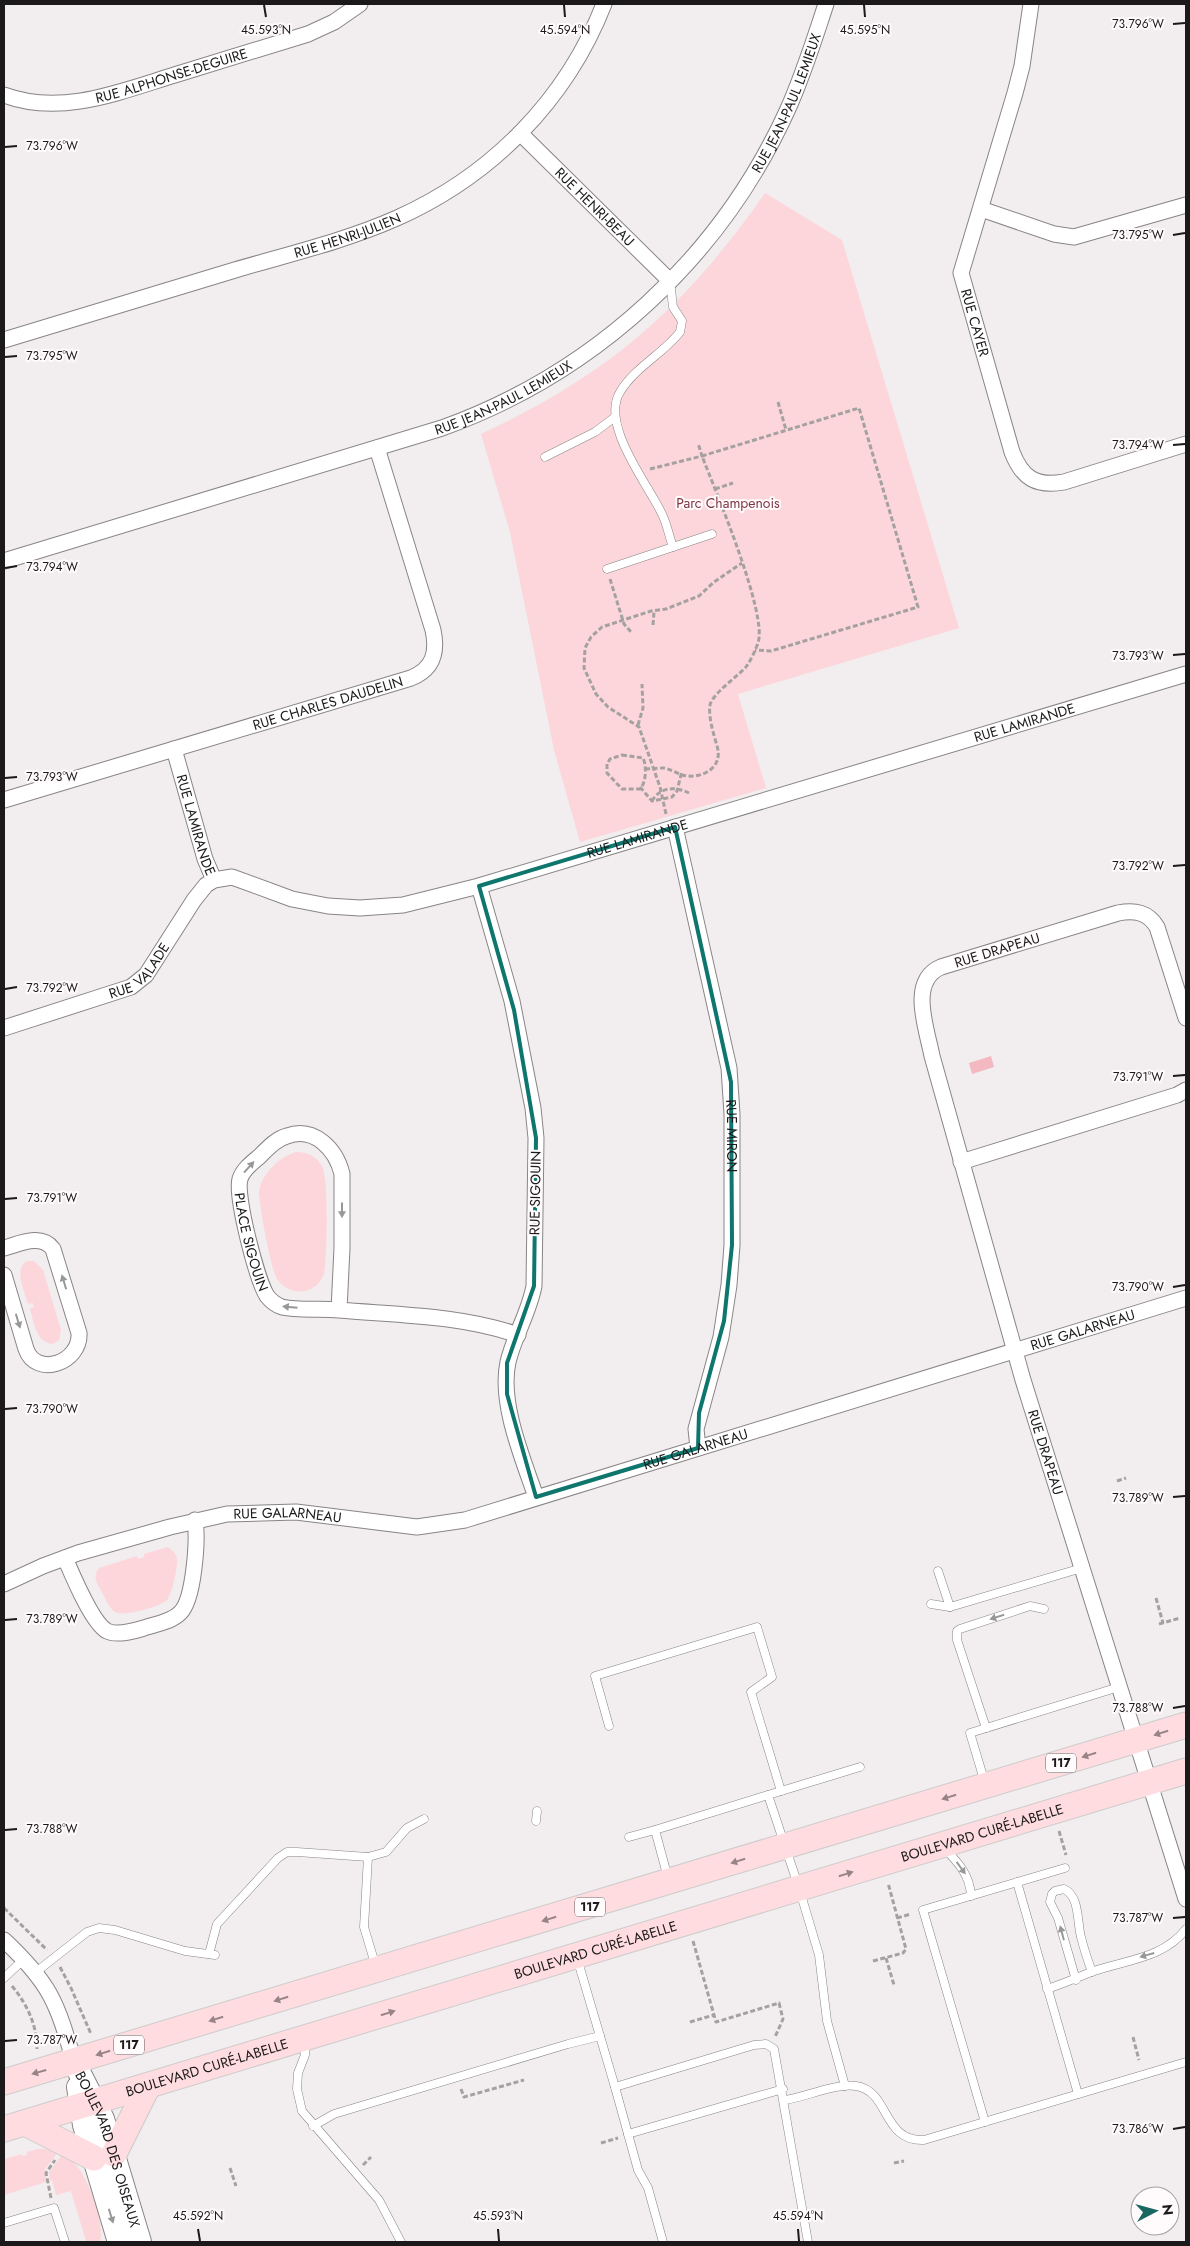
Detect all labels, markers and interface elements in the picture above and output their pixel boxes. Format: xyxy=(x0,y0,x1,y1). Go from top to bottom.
text: 73.796°W xyxy=(1112,15,1164,33)
text: 45.593°N xyxy=(241,21,291,39)
text: 45.594°N xyxy=(540,21,590,39)
text: 45.595°N xyxy=(840,21,890,39)
street label: RUE JEAN-PAUL LEMIEUX xyxy=(747,30,826,177)
street label: RUE ALPHONSE-DEGUIRE xyxy=(93,43,250,108)
text: 73.796°W xyxy=(26,137,78,155)
street label: RUE HENRI-BEAU xyxy=(550,163,639,251)
street label: RUE HENRI-JULIEN xyxy=(292,208,404,263)
text: 73.795°W xyxy=(1112,226,1164,244)
street label: RUE CAYER xyxy=(956,286,994,359)
text: 73.795°W xyxy=(26,347,78,365)
street label: RUE JEAN-PAUL LEMIEUX xyxy=(432,355,576,440)
text: 73.794°W xyxy=(1112,436,1164,454)
park label: Parc Champenois xyxy=(676,493,780,513)
text: 73.794°W xyxy=(26,558,78,576)
text: 73.793°W xyxy=(1112,647,1164,665)
street label: RUE CHARLES DAUDELIN xyxy=(250,671,405,735)
street label: RUE LAMIRANDE xyxy=(971,698,1077,747)
text: 73.793°W xyxy=(26,768,78,786)
street label: RUE LAMIRANDE xyxy=(172,772,221,879)
street label: RUE LAMIRANDE xyxy=(584,814,690,863)
text: 73.792°W xyxy=(1112,857,1164,875)
street label: RUE DRAPEAU xyxy=(952,928,1042,972)
street label: RUE VALADE xyxy=(106,939,174,1004)
text: 73.792°W xyxy=(26,979,78,997)
text: 73.791°W xyxy=(1113,1068,1163,1086)
street label: RUE MIRON xyxy=(721,1099,742,1172)
street label: RUE SIGOUIN xyxy=(524,1151,546,1235)
one-way arrow xyxy=(243,1161,254,1174)
text: 73.791°W xyxy=(27,1189,77,1207)
street label: PLACE SIGOUIN xyxy=(230,1192,273,1294)
one-way arrow xyxy=(338,1202,346,1218)
one-way arrow xyxy=(59,1274,67,1289)
text: 73.790°W xyxy=(1112,1278,1164,1296)
one-way arrow xyxy=(282,1303,298,1311)
street label: RUE GALARNEAU xyxy=(1028,1304,1137,1355)
one-way arrow xyxy=(14,1314,22,1329)
text: 73.790°W xyxy=(26,1400,78,1418)
street label: RUE DRAPEAU xyxy=(1023,1407,1068,1497)
street label: RUE GALARNEAU xyxy=(641,1423,750,1475)
text: 73.789°W xyxy=(1112,1489,1164,1507)
street label: RUE GALARNEAU xyxy=(233,1502,343,1528)
text: 73.789°W xyxy=(26,1610,78,1628)
one-way arrow xyxy=(990,1613,1005,1621)
text: 73.788°W xyxy=(1113,1699,1164,1717)
one-way arrow xyxy=(1153,1729,1168,1737)
one-way arrow xyxy=(1082,1751,1097,1759)
road number: 117 xyxy=(1046,1754,1076,1772)
one-way arrow xyxy=(941,1794,956,1802)
street label: BOULEVARD CURÉ-LABELLE xyxy=(898,1799,1066,1867)
text: 73.788°W xyxy=(27,1820,78,1838)
one-way arrow xyxy=(731,1858,746,1865)
one-way arrow xyxy=(956,1861,966,1875)
one-way arrow xyxy=(838,1869,853,1877)
road number: 117 xyxy=(575,1898,605,1916)
text: 73.787°W xyxy=(1113,1909,1163,1927)
street label: BOULEVARD CURÉ-LABELLE xyxy=(512,1916,679,1984)
one-way arrow xyxy=(542,1916,557,1924)
one-way arrow xyxy=(1058,1926,1066,1941)
one-way arrow xyxy=(1139,1952,1154,1960)
one-way arrow xyxy=(274,1996,289,2004)
one-way arrow xyxy=(380,2008,395,2016)
one-way arrow xyxy=(208,2015,223,2023)
text: 73.787°W xyxy=(27,2031,77,2049)
street label: BOULEVARD CURÉ-LABELLE xyxy=(123,2033,291,2102)
road number: 117 xyxy=(114,2036,144,2054)
one-way arrow xyxy=(95,2050,110,2057)
street label: BOULEVARD DES OISEAUX xyxy=(70,2068,145,2230)
one-way arrow xyxy=(31,2069,46,2077)
text: 73.786°W xyxy=(1112,2120,1164,2138)
north arrow xyxy=(1130,2186,1180,2236)
text: N xyxy=(1157,2203,1178,2216)
text: 45.592°N xyxy=(173,2207,223,2225)
text: 45.593°N xyxy=(473,2207,523,2225)
text: 45.594°N xyxy=(773,2207,823,2225)
one-way arrow xyxy=(107,2209,115,2224)

